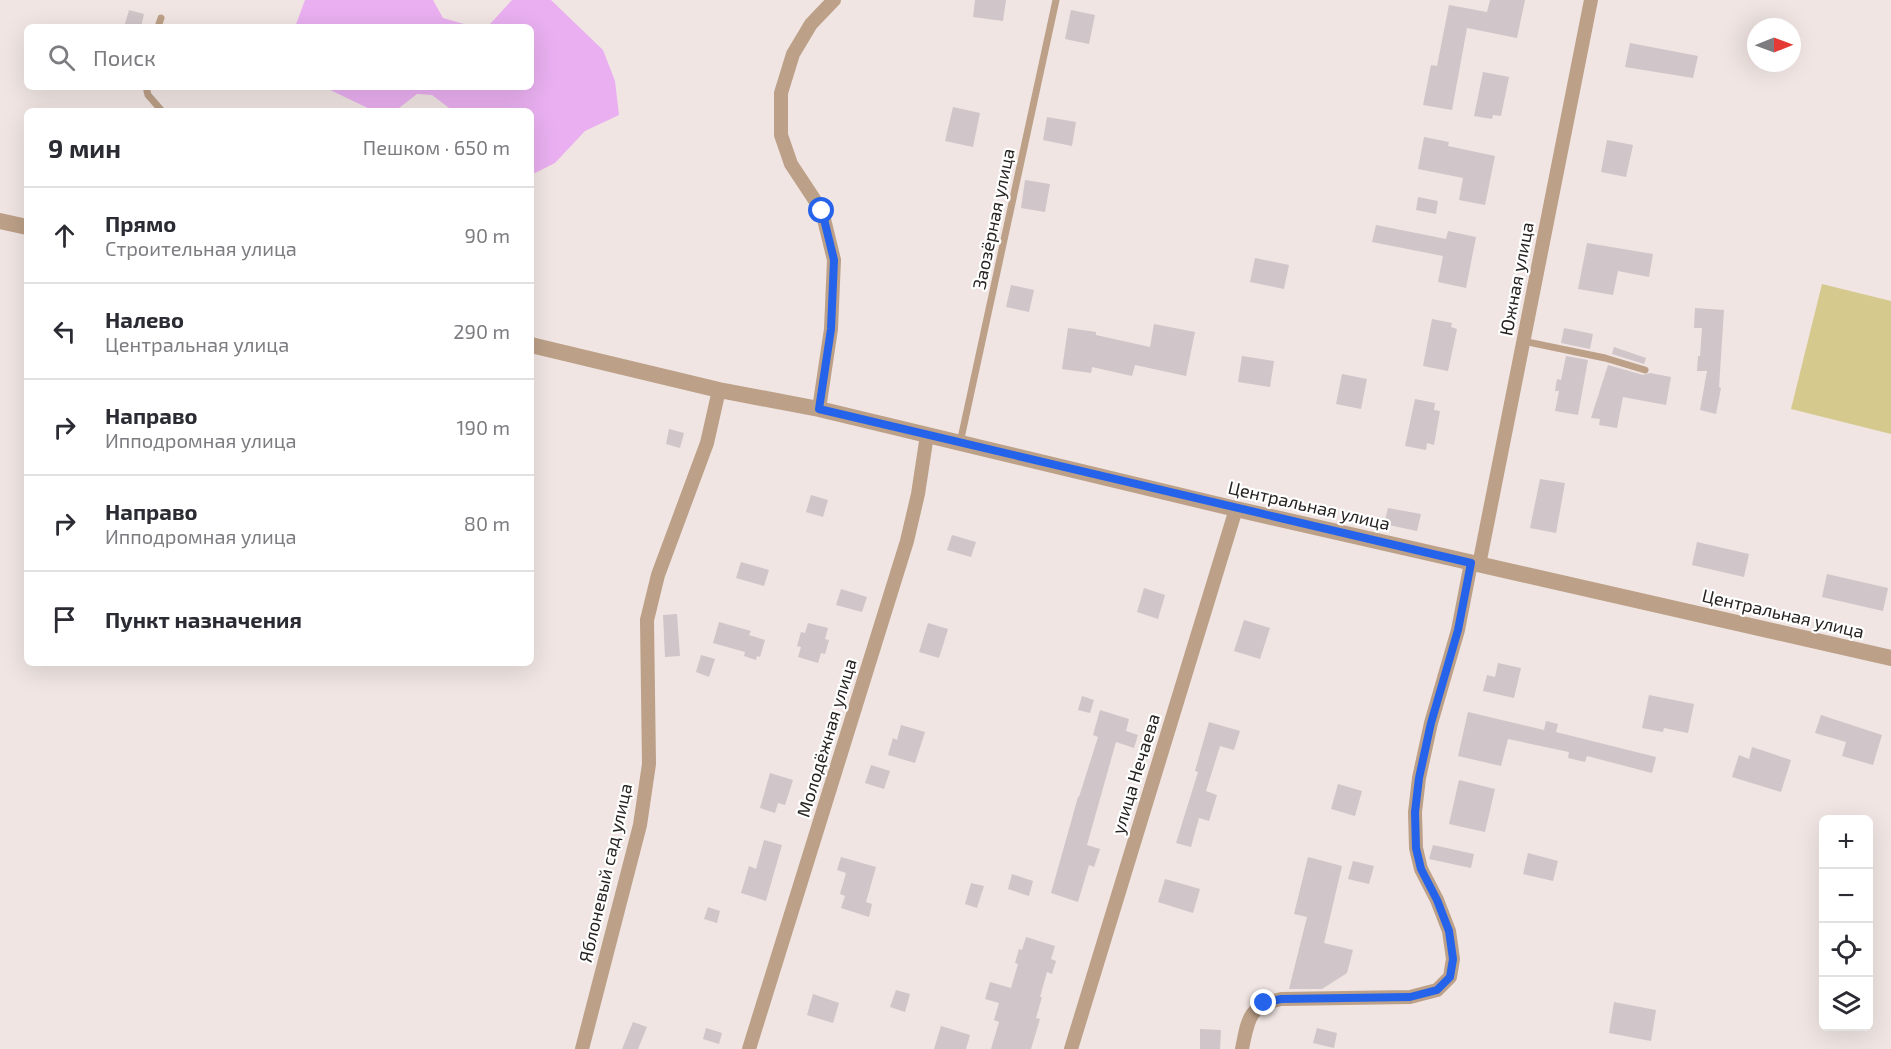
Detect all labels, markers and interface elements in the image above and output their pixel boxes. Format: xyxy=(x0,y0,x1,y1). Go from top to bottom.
north arrow xyxy=(1747,18,1801,72)
search box xyxy=(24,24,534,90)
icon: search xyxy=(45,41,78,74)
text: Поиск xyxy=(93,44,156,70)
text: 9 мин xyxy=(48,132,121,163)
text: Пешком · 650 m xyxy=(363,135,510,159)
street label: Заозёрная улица xyxy=(967,146,1019,291)
route start xyxy=(808,197,834,223)
text: Прямо xyxy=(105,210,176,236)
icon: ahead xyxy=(48,219,81,252)
street label: Южная улица xyxy=(1494,220,1538,338)
text: 90 m xyxy=(465,223,510,247)
text: Строительная улица xyxy=(105,236,297,260)
text: Налево xyxy=(105,306,184,332)
icon: left xyxy=(48,315,81,348)
text: 290 m xyxy=(453,319,510,343)
text: Центральная улица xyxy=(105,332,289,356)
text: Направо xyxy=(105,402,198,428)
icon: right xyxy=(48,411,81,444)
text: 190 m xyxy=(457,415,510,439)
text: Ипподромная улица xyxy=(105,428,297,452)
street label: Центральная улица xyxy=(1226,476,1392,534)
text: Направо xyxy=(105,498,198,524)
icon: right xyxy=(48,507,81,540)
text: 80 m xyxy=(464,511,510,535)
text: Ипподромная улица xyxy=(105,524,297,548)
street label: Центральная улица xyxy=(1700,584,1866,642)
icon: arrive xyxy=(48,603,81,636)
text: Пункт назначения xyxy=(105,606,302,632)
street label: Молодёжная улица xyxy=(791,656,861,820)
street label: улица Нечаева xyxy=(1106,711,1164,837)
street label: Яблоневый сад улица xyxy=(574,781,636,964)
map controls xyxy=(1819,815,1873,1031)
button: + xyxy=(1819,815,1873,869)
button: − xyxy=(1819,869,1873,923)
button: locate xyxy=(1819,923,1873,977)
button: layers xyxy=(1819,977,1873,1031)
route end xyxy=(1250,989,1276,1015)

